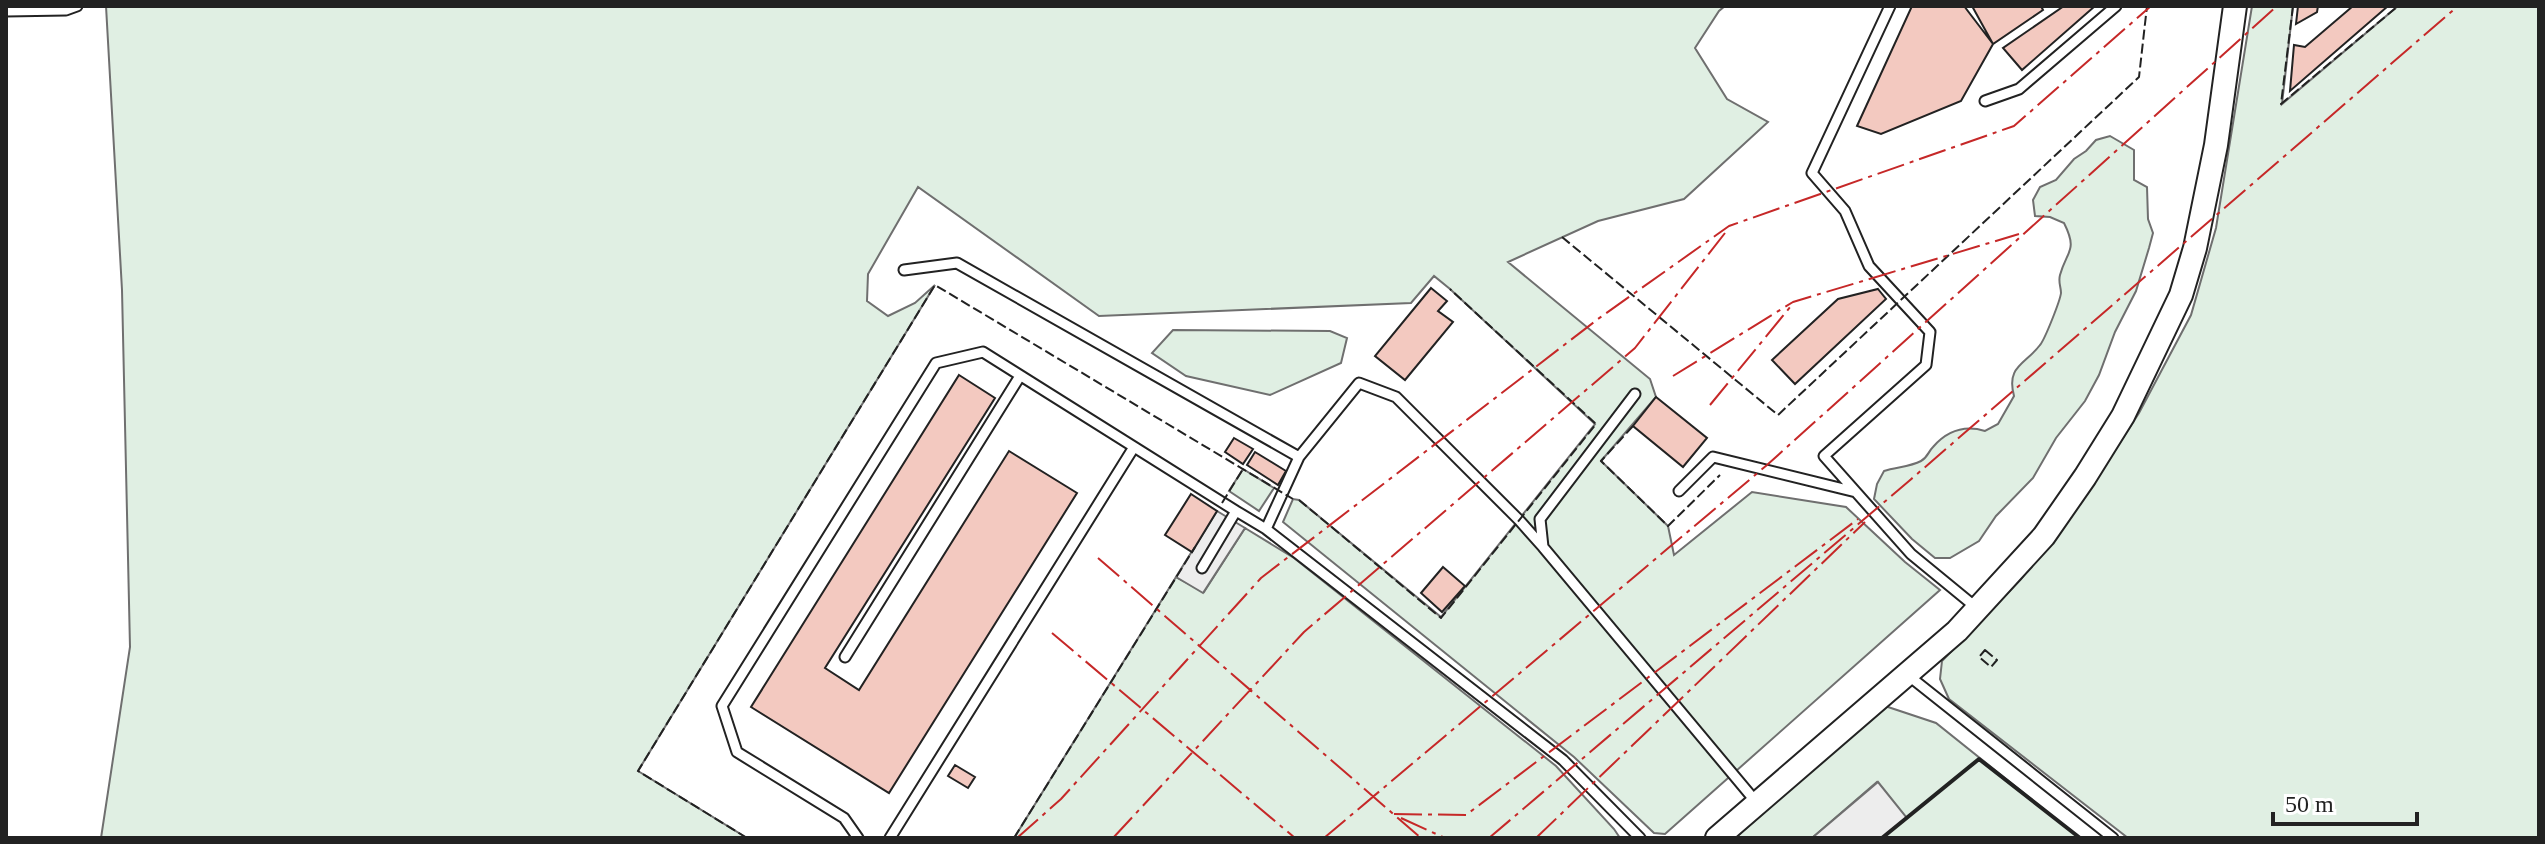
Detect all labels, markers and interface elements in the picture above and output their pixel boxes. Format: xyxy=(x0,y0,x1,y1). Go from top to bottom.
scale bar xyxy=(2273,776,2417,826)
text: 50 m xyxy=(2285,791,2334,817)

